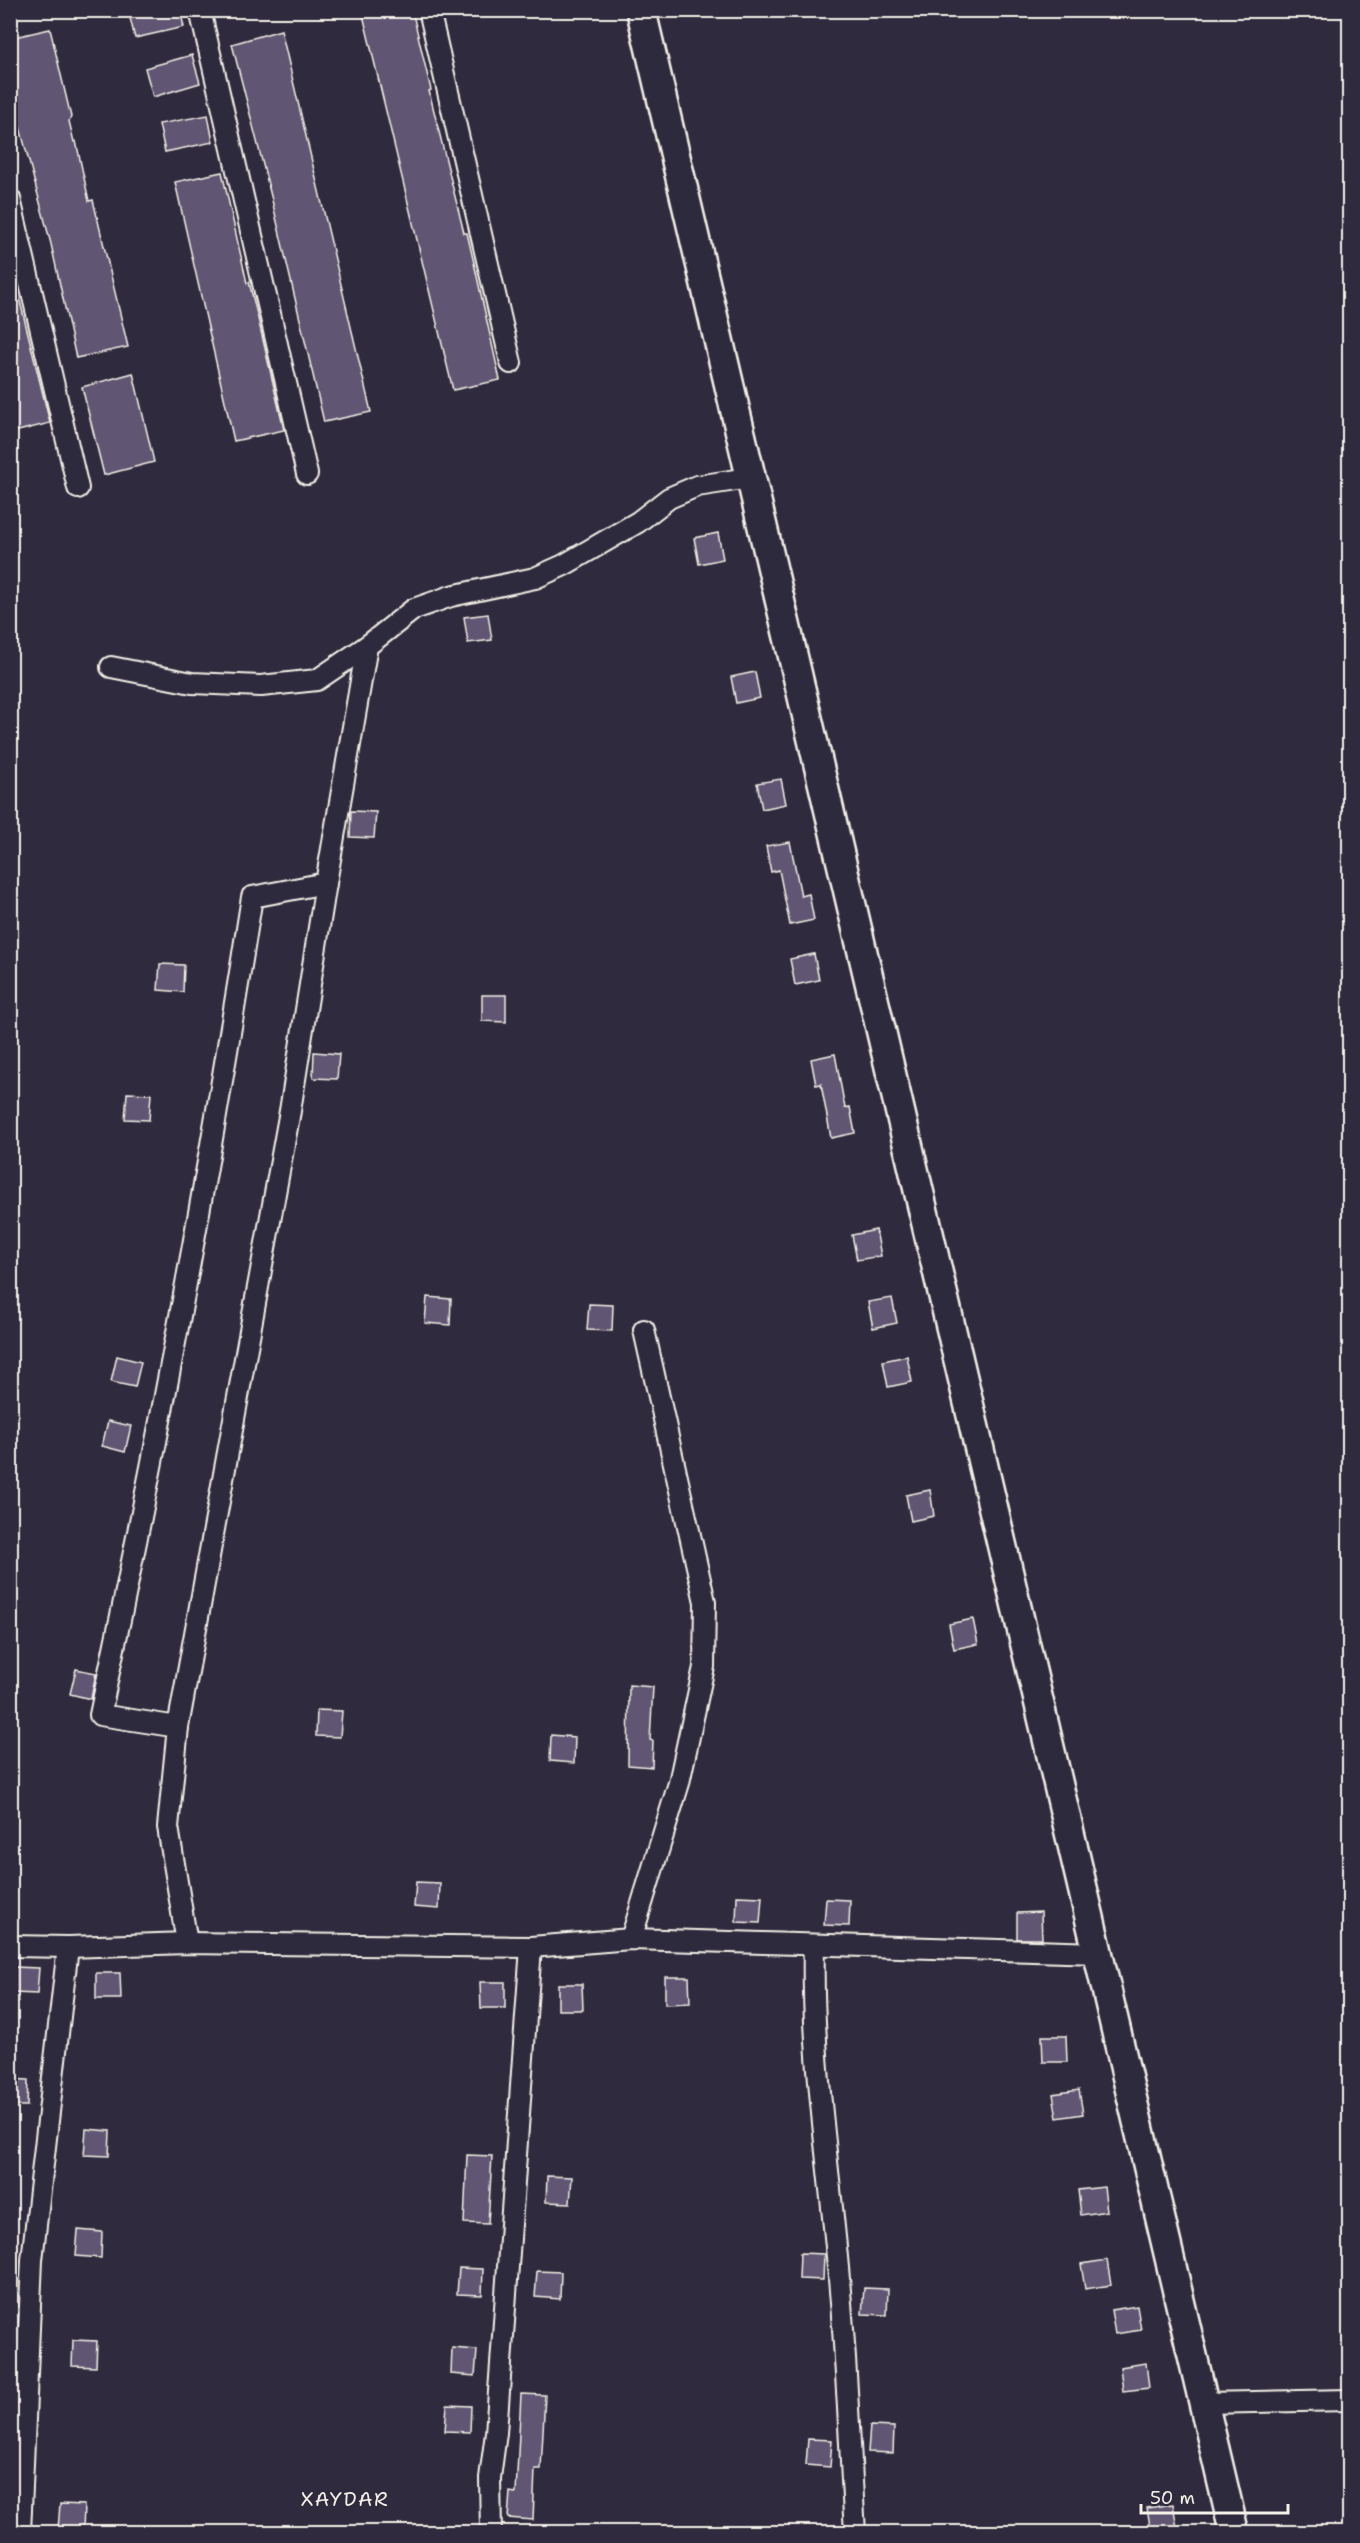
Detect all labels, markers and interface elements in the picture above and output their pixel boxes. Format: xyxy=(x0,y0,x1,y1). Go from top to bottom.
scale bar xyxy=(1141,2477,1288,2515)
district label: XAYDAR xyxy=(301,2486,389,2512)
text: 50 m xyxy=(1150,2486,1195,2510)

